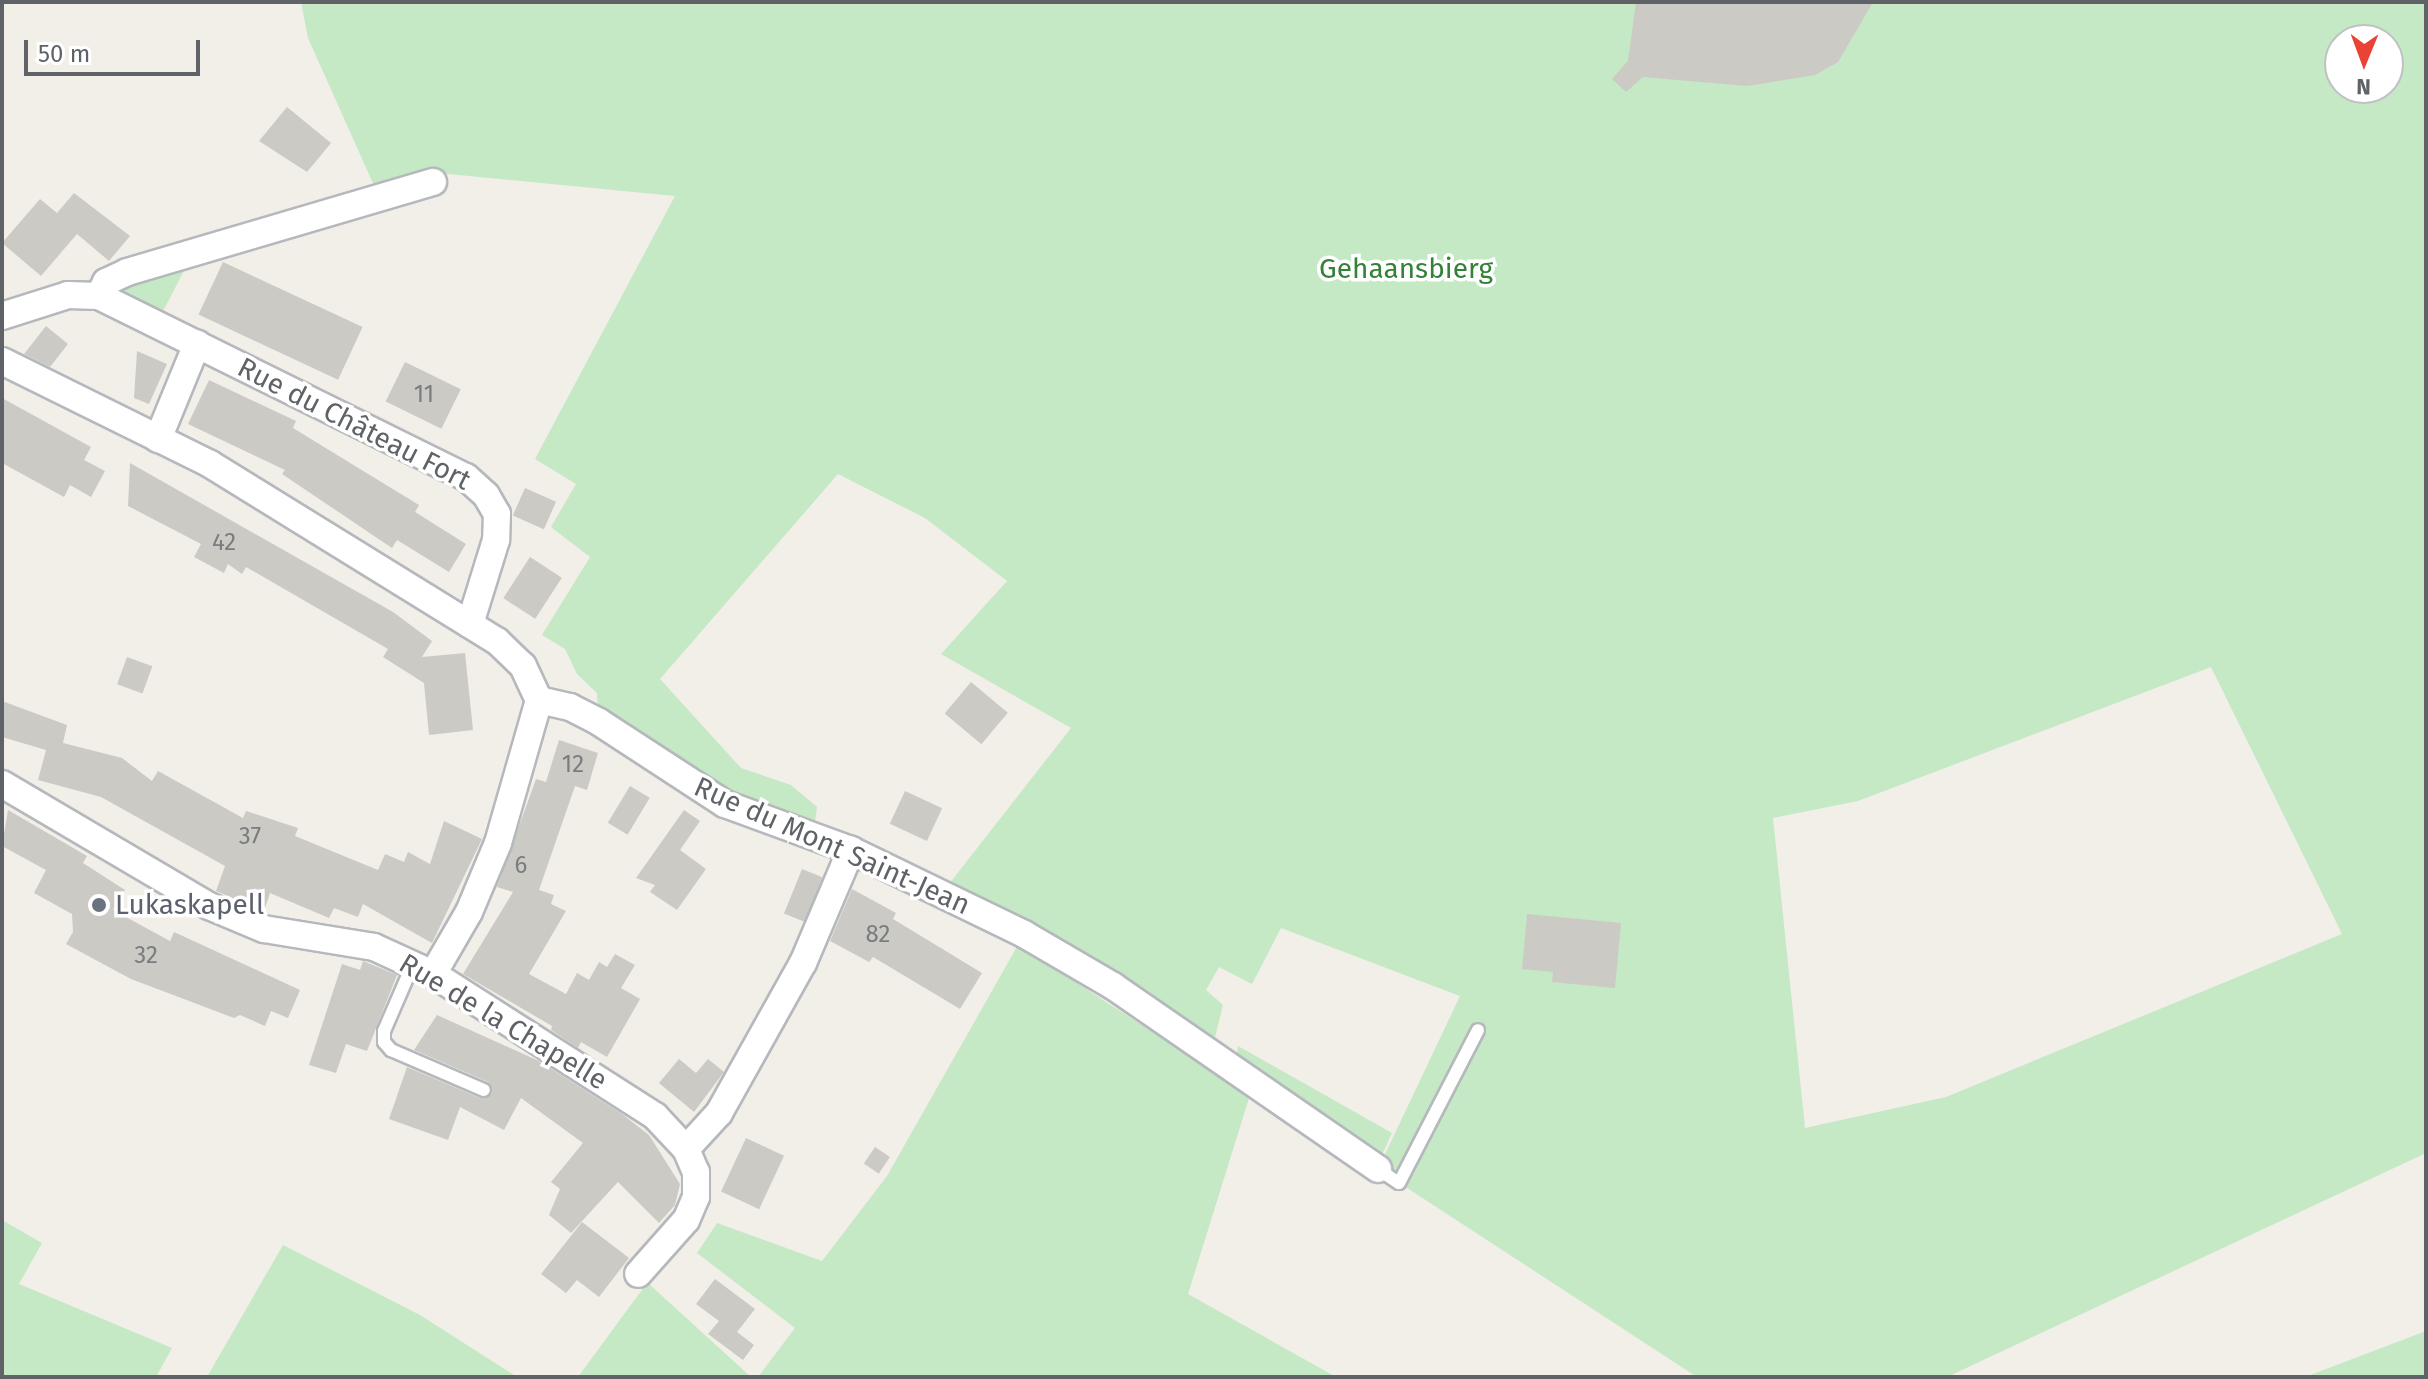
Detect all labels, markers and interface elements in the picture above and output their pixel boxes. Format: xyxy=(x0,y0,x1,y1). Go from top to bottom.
scale bar xyxy=(28,24,204,74)
north arrow xyxy=(2324,24,2404,104)
text: 50 m xyxy=(38,40,90,68)
text: N xyxy=(2356,73,2371,100)
park label: Gehaansbierg xyxy=(1319,252,1493,286)
street label: Rue du Château Fort xyxy=(232,351,476,497)
house number: 11 xyxy=(414,381,434,409)
house number: 42 xyxy=(212,529,236,557)
house number: 12 xyxy=(562,751,584,779)
street label: Rue du Mont Saint-Jean xyxy=(689,770,975,922)
house number: 37 xyxy=(239,823,261,851)
house number: 6 xyxy=(515,852,527,880)
place label: Lukaskapell xyxy=(115,888,264,922)
marker: Lukaskapell xyxy=(90,896,108,914)
house number: 82 xyxy=(866,921,890,949)
house number: 32 xyxy=(134,942,158,970)
street label: Rue de la Chapelle xyxy=(393,947,613,1097)

